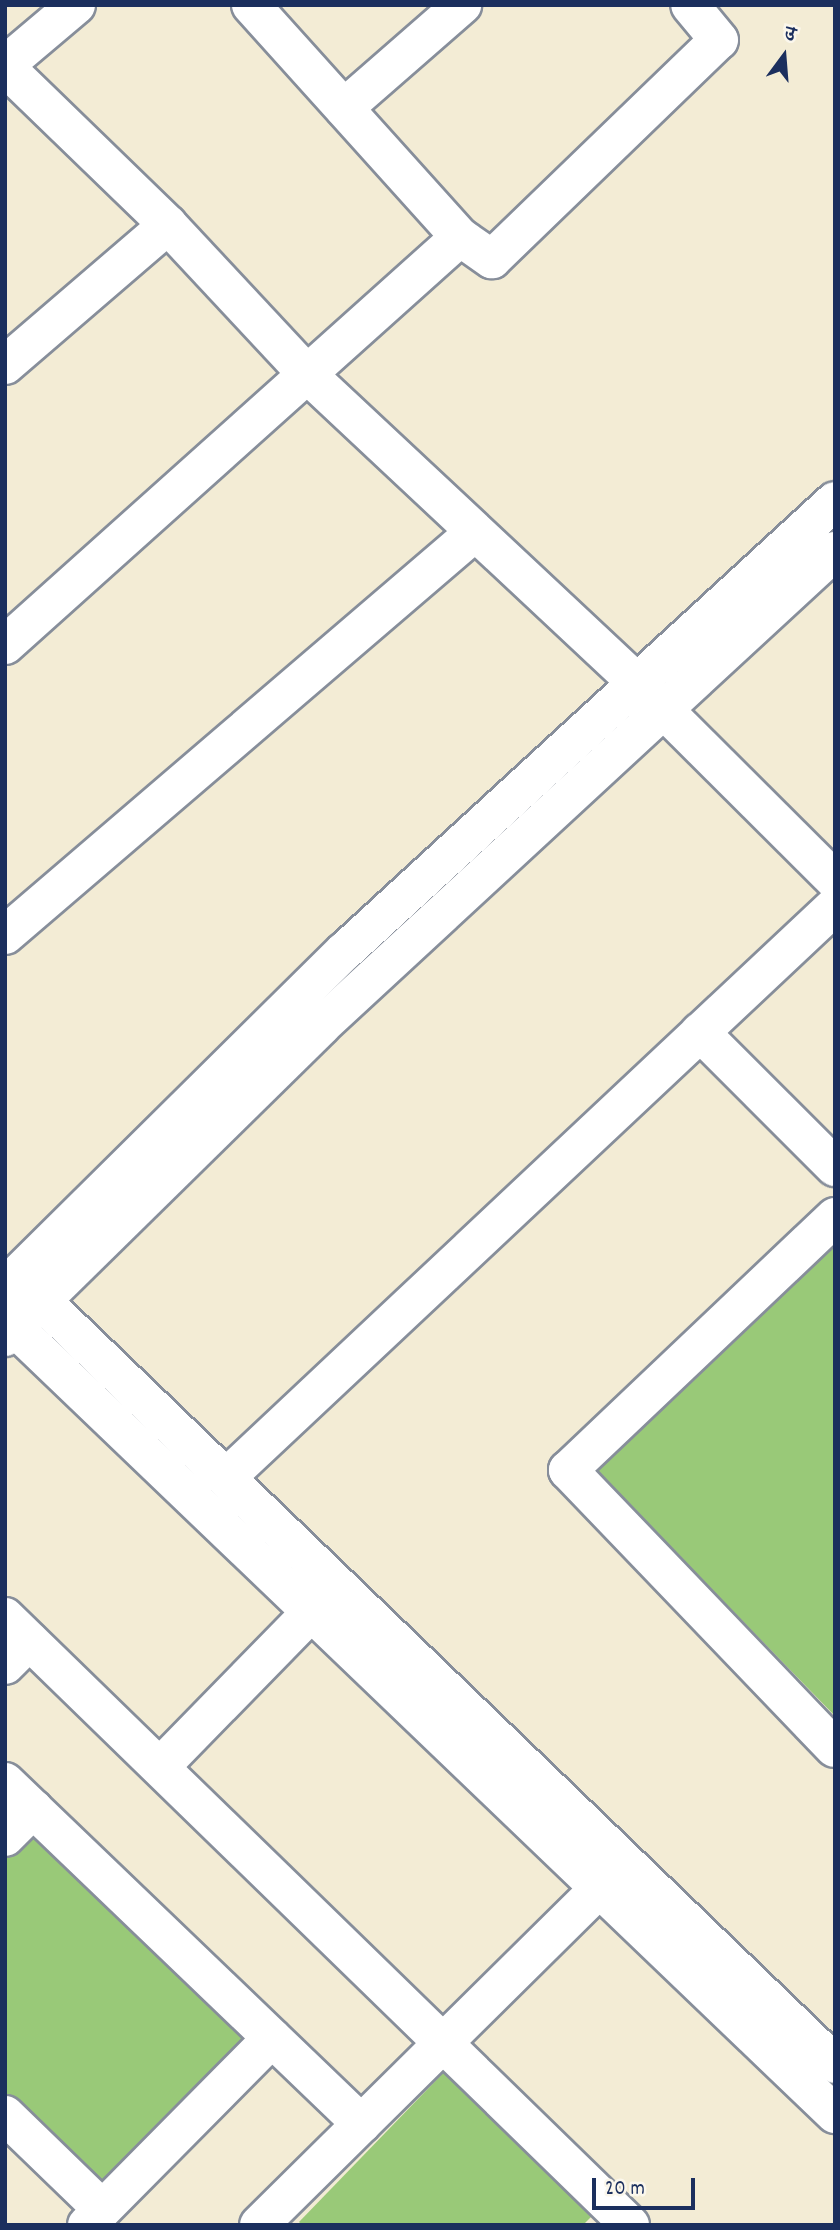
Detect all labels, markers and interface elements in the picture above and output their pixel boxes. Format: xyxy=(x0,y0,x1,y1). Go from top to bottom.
north arrow xyxy=(749,21,819,91)
text: उ xyxy=(781,21,799,50)
scale bar xyxy=(595,2164,698,2208)
text: 20 m xyxy=(605,2175,645,2205)

